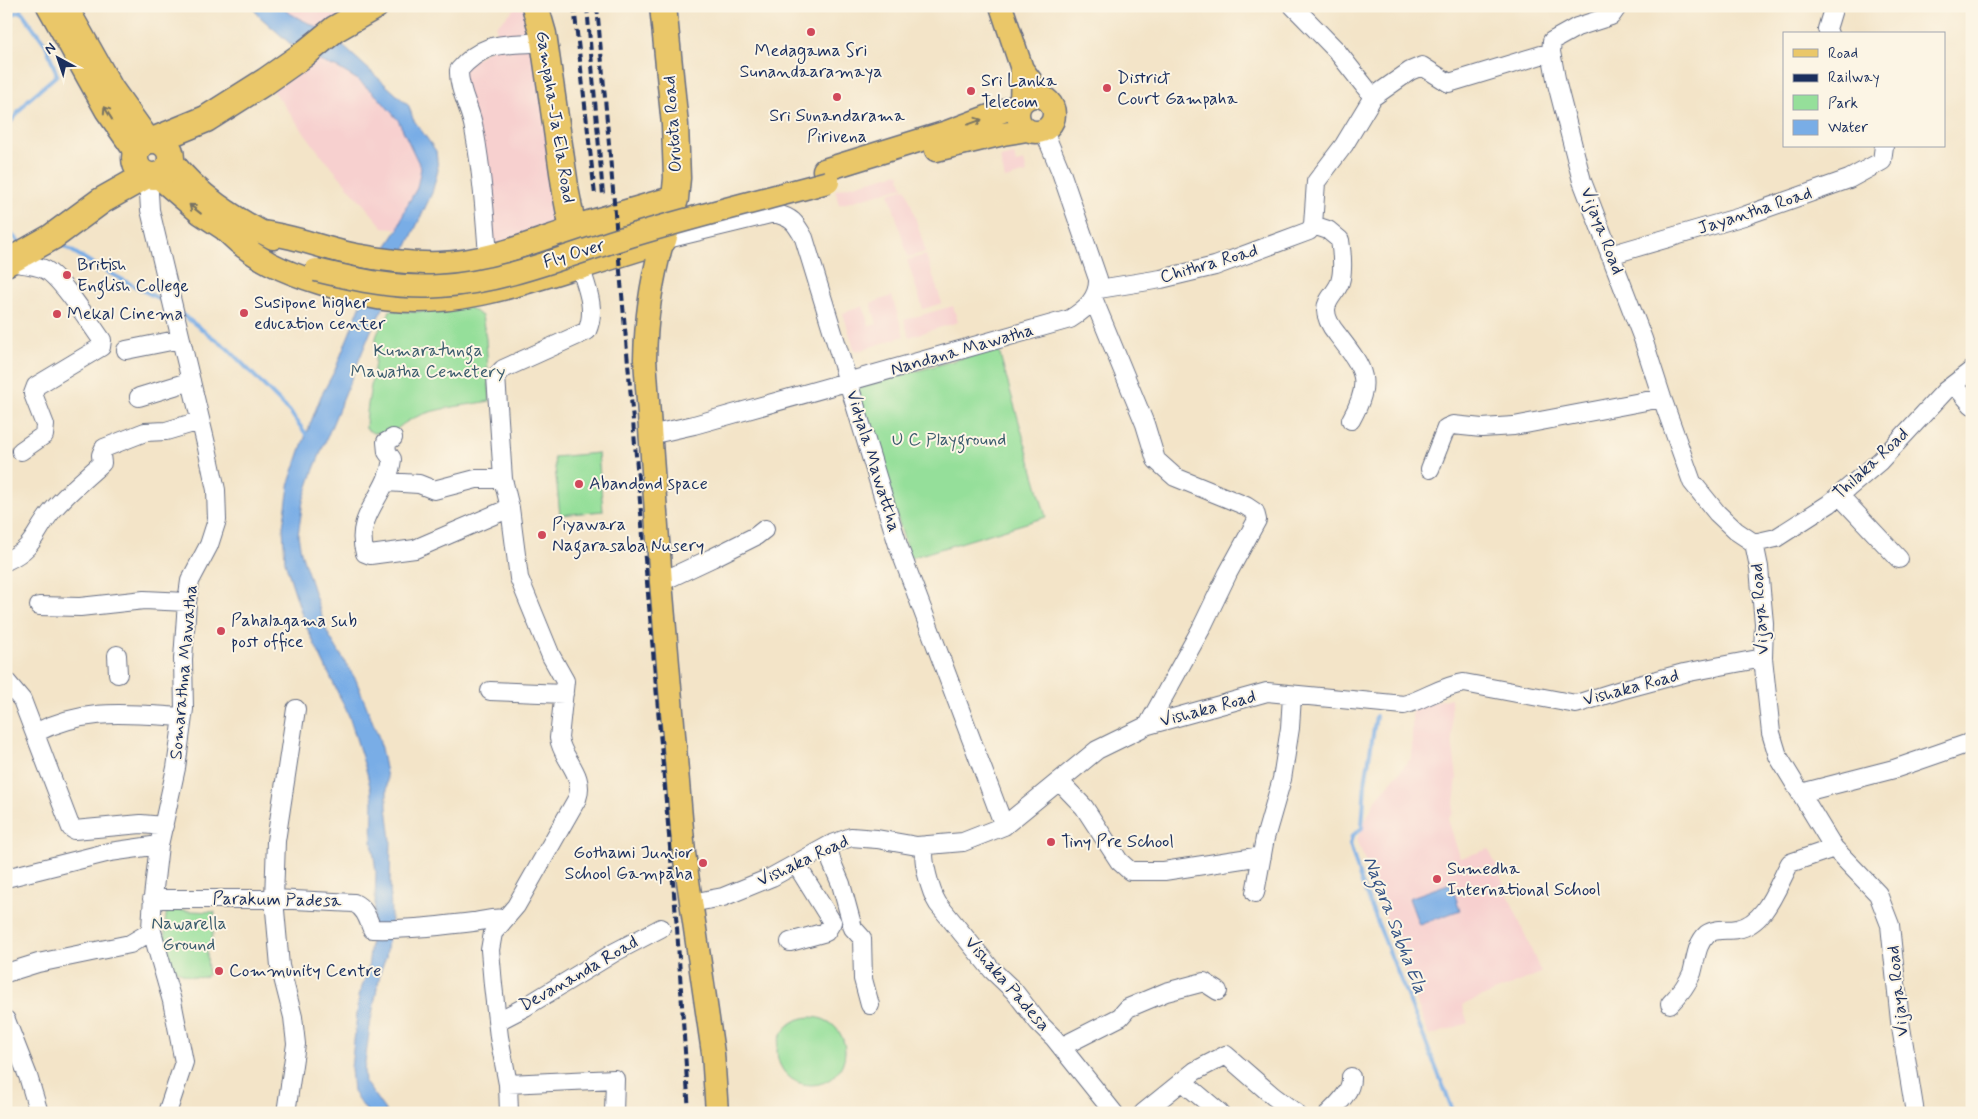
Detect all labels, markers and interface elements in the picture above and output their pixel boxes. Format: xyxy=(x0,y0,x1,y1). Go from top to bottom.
marker: Medagama Sri Sunandaaramaya xyxy=(805,26,817,38)
street label: Gampaha-Ja Ela Road xyxy=(530,29,580,205)
north arrow xyxy=(32,32,82,82)
legend xyxy=(1783,32,1946,148)
text: N xyxy=(41,39,60,59)
place label: Medagama Sri Sunandaaramaya xyxy=(740,39,882,84)
text: Road xyxy=(1828,44,1858,64)
place label: District Court Gampaha xyxy=(1117,66,1238,111)
text: Railway xyxy=(1828,68,1880,88)
place label: Sri Lanka Telecom xyxy=(981,69,1057,114)
street label: Orutota Road xyxy=(658,75,688,173)
marker: District Court Gampaha xyxy=(1101,82,1113,94)
marker: Sri Lanka Telecom xyxy=(965,85,977,97)
marker: Sri Sunandarama Pirivena xyxy=(831,91,843,103)
text: Park xyxy=(1828,94,1858,114)
place label: Sri Sunandarama Pirivena xyxy=(769,104,905,149)
one-way arrow xyxy=(103,106,114,120)
one-way arrow xyxy=(967,117,982,126)
text: Water xyxy=(1828,118,1868,138)
street label: Jayantha Road xyxy=(1695,181,1815,241)
street label: Vijaya Road xyxy=(1574,184,1630,278)
one-way arrow xyxy=(189,204,202,215)
street label: Fly Over xyxy=(540,233,608,275)
street label: Chithra Road xyxy=(1157,239,1261,289)
place label: British English College xyxy=(77,253,189,300)
marker: British English College xyxy=(61,269,73,281)
place label: Susipone higher education center xyxy=(254,291,386,336)
place label: Mekal Cinema xyxy=(67,302,183,326)
marker: Susipone higher education center xyxy=(238,307,250,319)
marker: Mekal Cinema xyxy=(51,308,63,320)
street label: Nandana Mawatha xyxy=(888,318,1036,382)
park label: Kumaratunga Mawatha Cemetery xyxy=(351,339,505,384)
street label: Vidyala Mawattha xyxy=(840,387,906,535)
street label: Thilaka Road xyxy=(1828,423,1914,505)
park label: U C Playground xyxy=(892,428,1006,454)
place label: Abandond space xyxy=(589,472,708,496)
marker: Abandond space xyxy=(573,478,585,490)
place label: Piyawara Nagarasaba Nusery xyxy=(552,513,704,560)
marker: Piyawara Nagarasaba Nusery xyxy=(536,529,548,541)
street label: Vijaya Road xyxy=(1745,562,1775,656)
street label: Somarathna Mawatha xyxy=(164,583,204,761)
place label: Pahalagama sub post office xyxy=(231,609,357,654)
marker: Pahalagama sub post office xyxy=(215,625,227,637)
street label: Vishaka Road xyxy=(1580,664,1682,712)
street label: Vishaka Road xyxy=(1157,685,1259,733)
street label: Vishaka Road xyxy=(753,829,853,893)
place label: Tiny Pre School xyxy=(1061,830,1174,854)
marker: Tiny Pre School xyxy=(1045,836,1057,848)
place label: Gothami Junior School Gampaha xyxy=(565,841,693,886)
water label: Nagara Sabha Ela xyxy=(1355,853,1433,998)
marker: Gothami Junior School Gampaha xyxy=(697,857,709,869)
place label: Sumedha International School xyxy=(1447,857,1601,902)
marker: Sumedha International School xyxy=(1431,873,1443,885)
street label: Parakum Padesa xyxy=(212,887,342,913)
park label: Nawarella Ground xyxy=(151,912,227,957)
street label: Devananda Road xyxy=(515,930,643,1018)
street label: Vishaka Padesa xyxy=(959,931,1055,1037)
street label: Vijaya Road xyxy=(1881,944,1915,1038)
place label: Community Centre xyxy=(229,959,381,983)
marker: Community Centre xyxy=(213,965,225,977)

